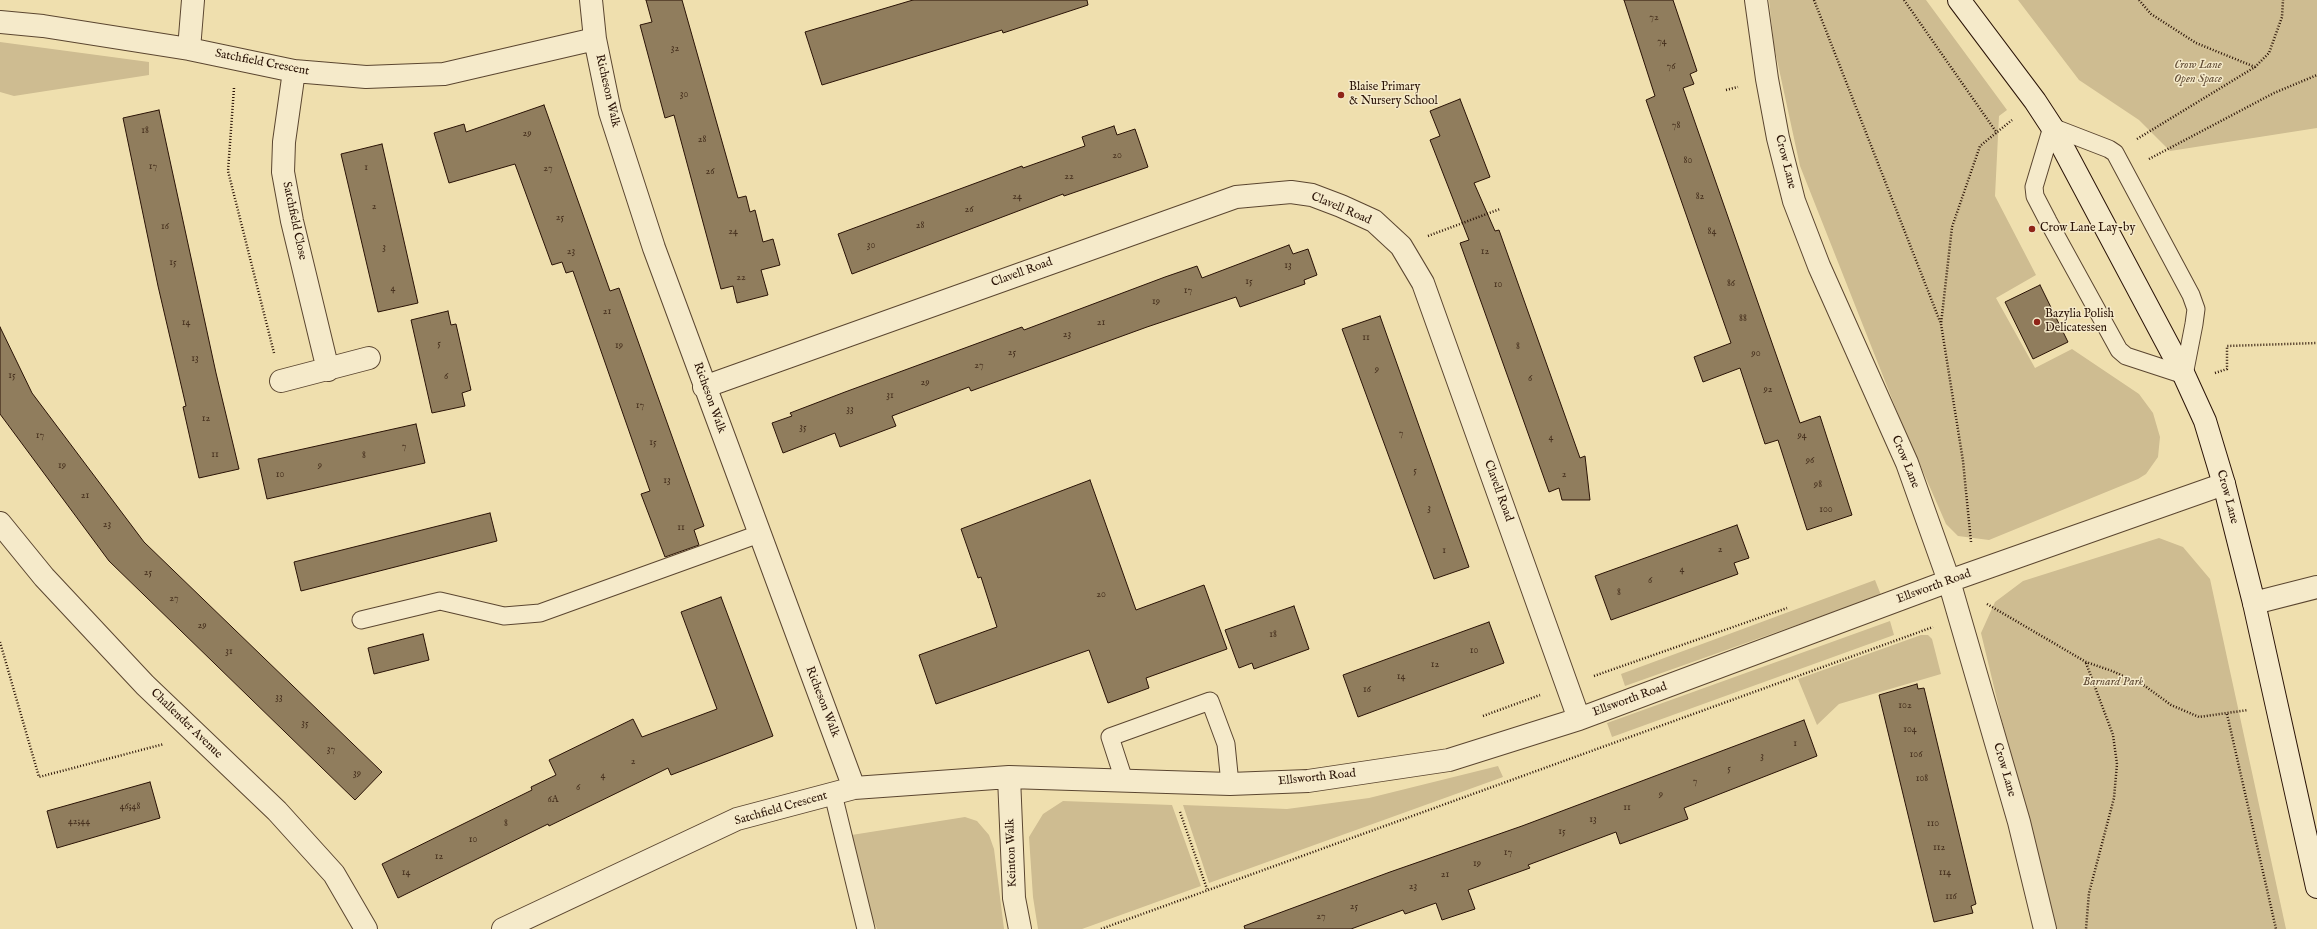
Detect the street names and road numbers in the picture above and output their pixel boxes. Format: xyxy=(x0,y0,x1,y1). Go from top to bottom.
street label: Satchfield Crescent xyxy=(214,47,310,79)
street label: Richeson Walk xyxy=(592,53,622,129)
street label: Crow Lane xyxy=(1771,133,1799,191)
street label: Satchfield Close xyxy=(279,181,309,261)
street label: Clavell Road xyxy=(1309,190,1373,228)
street label: Clavell Road xyxy=(989,255,1055,291)
street label: Richeson Walk xyxy=(689,361,729,435)
street label: Crow Lane xyxy=(1888,434,1922,490)
street label: Clavell Road xyxy=(1480,458,1516,524)
street label: Crow Lane xyxy=(2213,468,2241,526)
street label: Ellsworth Road xyxy=(1895,567,1973,607)
street label: Richeson Walk xyxy=(802,665,842,739)
street label: Ellsworth Road xyxy=(1591,680,1669,720)
street label: Challender Avenue xyxy=(147,686,225,762)
street label: Crow Lane xyxy=(1989,741,2019,799)
street label: Ellsworth Road xyxy=(1277,767,1357,789)
street label: Satchfield Crescent xyxy=(733,789,829,829)
street label: Keinton Walk xyxy=(1004,818,1020,888)

